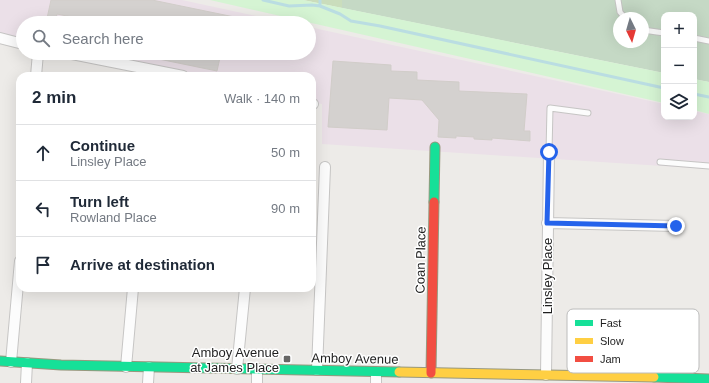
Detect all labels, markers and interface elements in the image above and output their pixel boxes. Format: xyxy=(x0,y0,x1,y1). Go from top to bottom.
north arrow xyxy=(613,12,649,48)
map controls xyxy=(661,12,697,120)
button: + xyxy=(661,12,697,48)
search box xyxy=(16,16,316,60)
icon: search xyxy=(30,27,52,49)
text: Search here xyxy=(62,30,144,47)
button: − xyxy=(661,48,697,84)
button: layers xyxy=(661,84,697,120)
text: 2 min xyxy=(32,88,76,107)
text: Walk · 140 m xyxy=(224,91,300,106)
text: Continue xyxy=(70,137,135,154)
icon: ahead xyxy=(32,142,54,164)
route start xyxy=(540,143,558,161)
text: 50 m xyxy=(271,145,300,160)
text: Linsley Place xyxy=(70,154,147,169)
text: Turn left xyxy=(70,193,129,210)
icon: left xyxy=(32,198,54,220)
text: 90 m xyxy=(271,201,300,216)
text: Rowland Place xyxy=(70,210,157,225)
route end xyxy=(667,217,685,235)
street label: Coan Place xyxy=(412,226,429,294)
street label: Linsley Place xyxy=(540,238,555,314)
icon: arrive xyxy=(32,254,54,276)
text: Arrive at destination xyxy=(70,256,215,273)
legend xyxy=(567,309,699,373)
text: Fast xyxy=(600,317,621,329)
text: Slow xyxy=(600,335,624,347)
place label: Amboy Avenue at James Place xyxy=(190,345,279,375)
street label: Amboy Avenue xyxy=(311,350,399,367)
text: Jam xyxy=(600,353,621,365)
marker: Amboy Avenue at James Place xyxy=(282,354,292,364)

